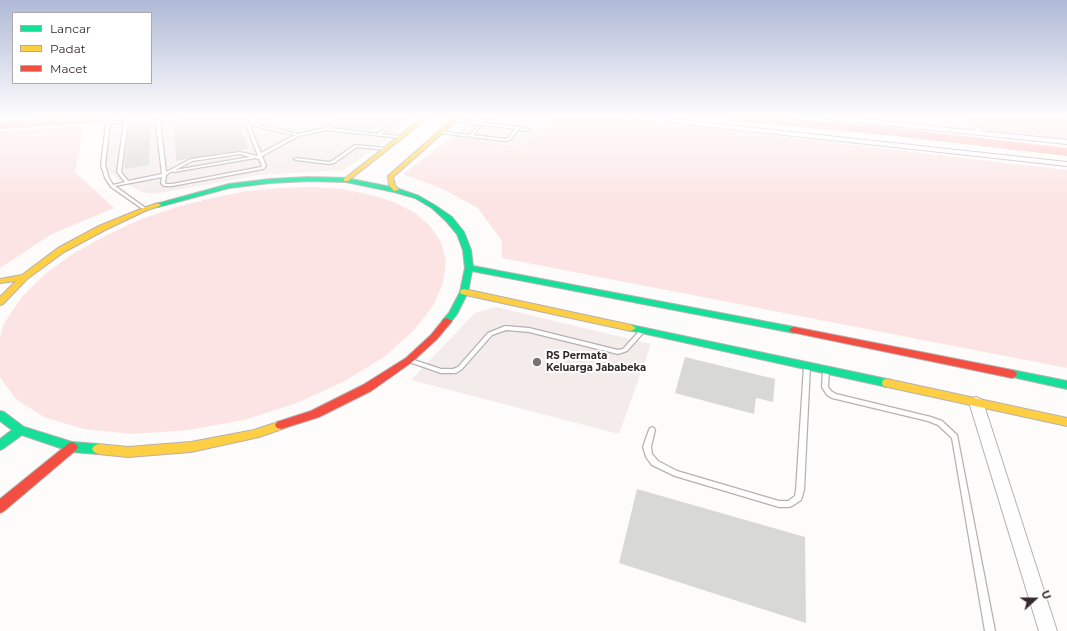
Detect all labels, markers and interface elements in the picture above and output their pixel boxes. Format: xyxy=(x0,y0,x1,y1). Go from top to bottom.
legend xyxy=(12,12,152,84)
text: Lancar xyxy=(50,21,91,36)
text: Padat xyxy=(50,41,86,56)
text: Macet xyxy=(50,61,87,76)
place label: RS Permata Keluarga Jababeka xyxy=(546,350,646,374)
marker: RS Permata Keluarga Jababeka xyxy=(531,356,543,368)
north arrow xyxy=(1015,579,1055,619)
text: U xyxy=(1038,588,1054,601)

